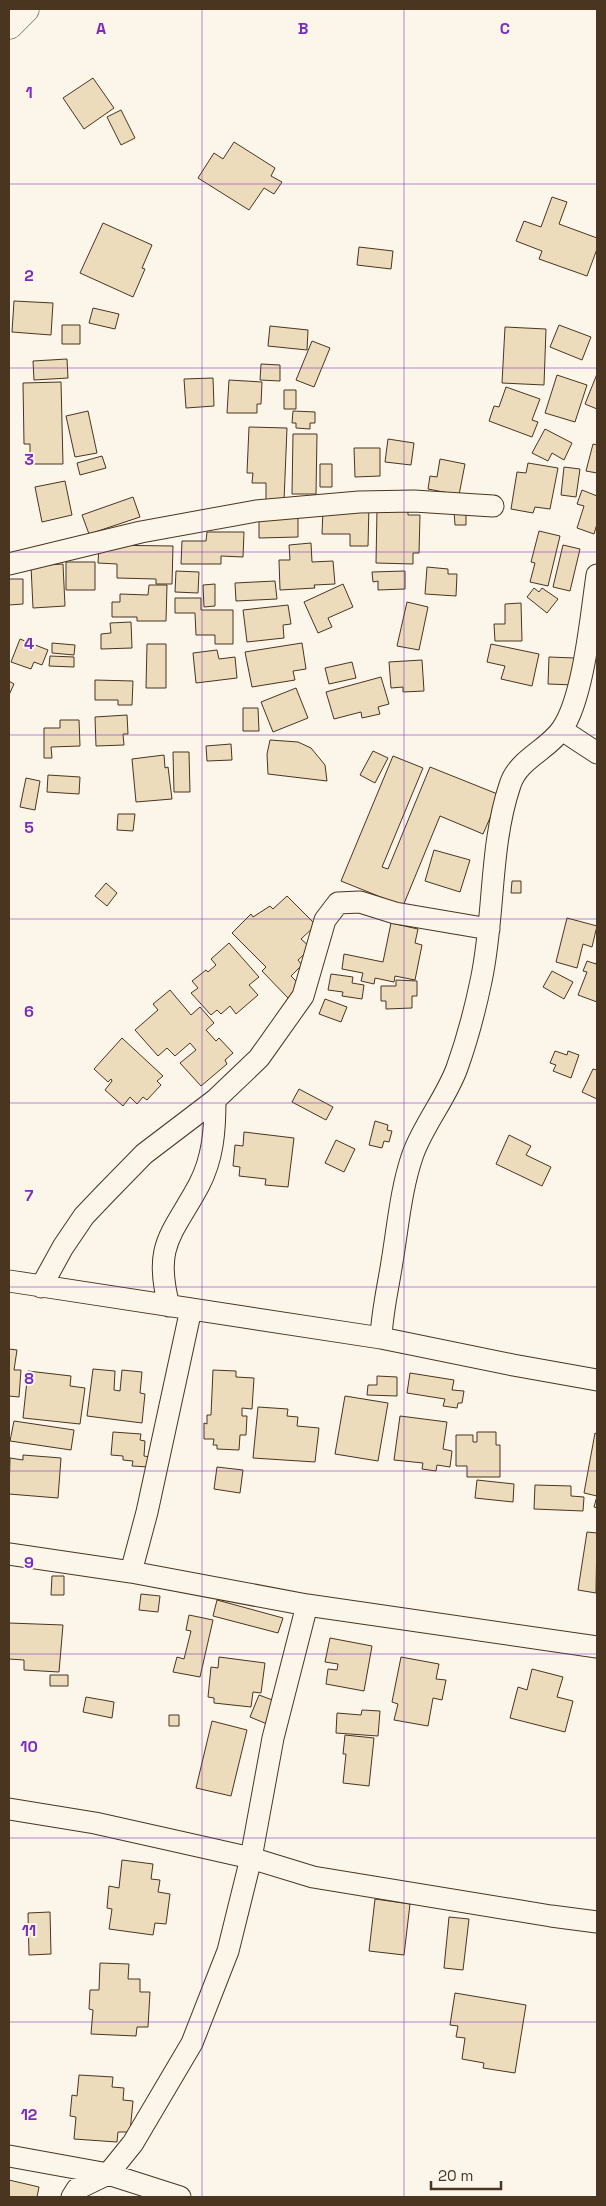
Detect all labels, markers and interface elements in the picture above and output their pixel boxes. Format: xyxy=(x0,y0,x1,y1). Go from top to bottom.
text: A xyxy=(96,18,106,39)
text: B xyxy=(298,18,308,39)
text: C xyxy=(500,18,510,39)
text: 1 xyxy=(25,82,33,103)
text: 2 xyxy=(24,265,34,286)
text: 3 xyxy=(24,449,34,470)
text: 4 xyxy=(24,633,34,654)
text: 5 xyxy=(24,817,34,838)
text: 6 xyxy=(24,1001,34,1022)
text: 7 xyxy=(25,1185,34,1206)
text: 8 xyxy=(24,1368,34,1389)
text: 9 xyxy=(24,1552,34,1573)
text: 10 xyxy=(20,1736,38,1757)
text: 11 xyxy=(22,1920,36,1941)
text: 12 xyxy=(21,2104,37,2125)
scale bar xyxy=(431,2158,501,2190)
text: 20 m xyxy=(438,2166,473,2185)

